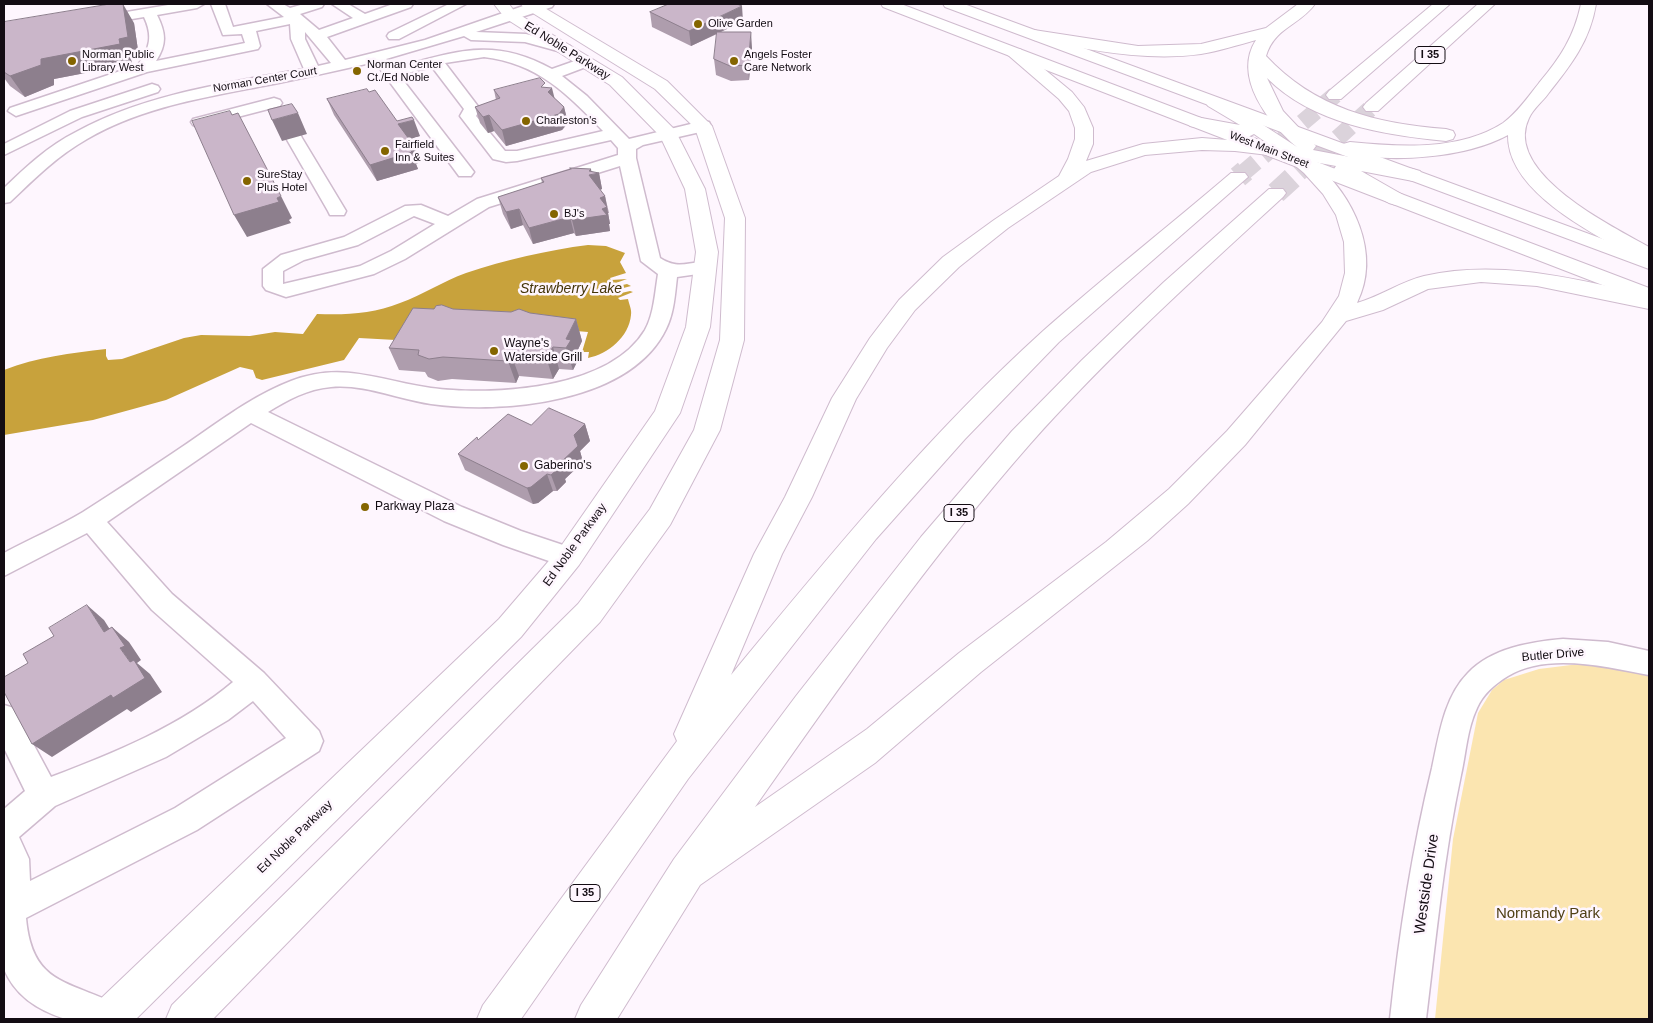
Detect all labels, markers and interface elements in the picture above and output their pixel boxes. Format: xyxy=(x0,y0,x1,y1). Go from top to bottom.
place label: Olive Garden xyxy=(708,17,773,31)
marker: Olive Garden xyxy=(692,18,704,30)
street label: Ed Noble Parkway xyxy=(521,19,613,83)
road number: I 35 xyxy=(1415,46,1445,64)
place label: Norman Public Library West xyxy=(82,48,154,74)
place label: Angels Foster Care Network xyxy=(744,48,812,74)
marker: Norman Public Library West xyxy=(66,55,78,67)
marker: Angels Foster Care Network xyxy=(728,55,740,67)
place label: Norman Center Ct./Ed Noble xyxy=(367,58,442,84)
street label: Norman Center Court xyxy=(212,64,318,96)
marker: Norman Center Ct./Ed Noble xyxy=(351,65,363,77)
place label: Charleston's xyxy=(536,114,597,128)
marker: Charleston's xyxy=(520,115,532,127)
street label: West Main Street xyxy=(1227,129,1311,171)
place label: Fairfield Inn & Suites xyxy=(395,138,454,164)
marker: Fairfield Inn & Suites xyxy=(379,145,391,157)
place label: SureStay Plus Hotel xyxy=(257,168,307,194)
marker: SureStay Plus Hotel xyxy=(241,175,253,187)
place label: BJ's xyxy=(564,207,584,221)
marker: BJ's xyxy=(548,208,560,220)
water label: Strawberry Lake xyxy=(520,281,622,297)
place label: Wayne's Waterside Grill xyxy=(504,337,582,365)
marker: Wayne's Waterside Grill xyxy=(488,345,500,357)
place label: Gaberino's xyxy=(534,459,592,473)
marker: Gaberino's xyxy=(518,460,530,472)
place label: Parkway Plaza xyxy=(375,500,454,514)
marker: Parkway Plaza xyxy=(359,501,371,513)
street label: Ed Noble Parkway xyxy=(540,501,610,589)
road number: I 35 xyxy=(944,504,974,522)
street label: Butler Drive xyxy=(1521,645,1585,665)
street label: Ed Noble Parkway xyxy=(254,798,336,876)
street label: Westside Drive xyxy=(1411,833,1443,935)
road number: I 35 xyxy=(570,884,600,901)
park label: Normandy Park xyxy=(1496,905,1600,923)

